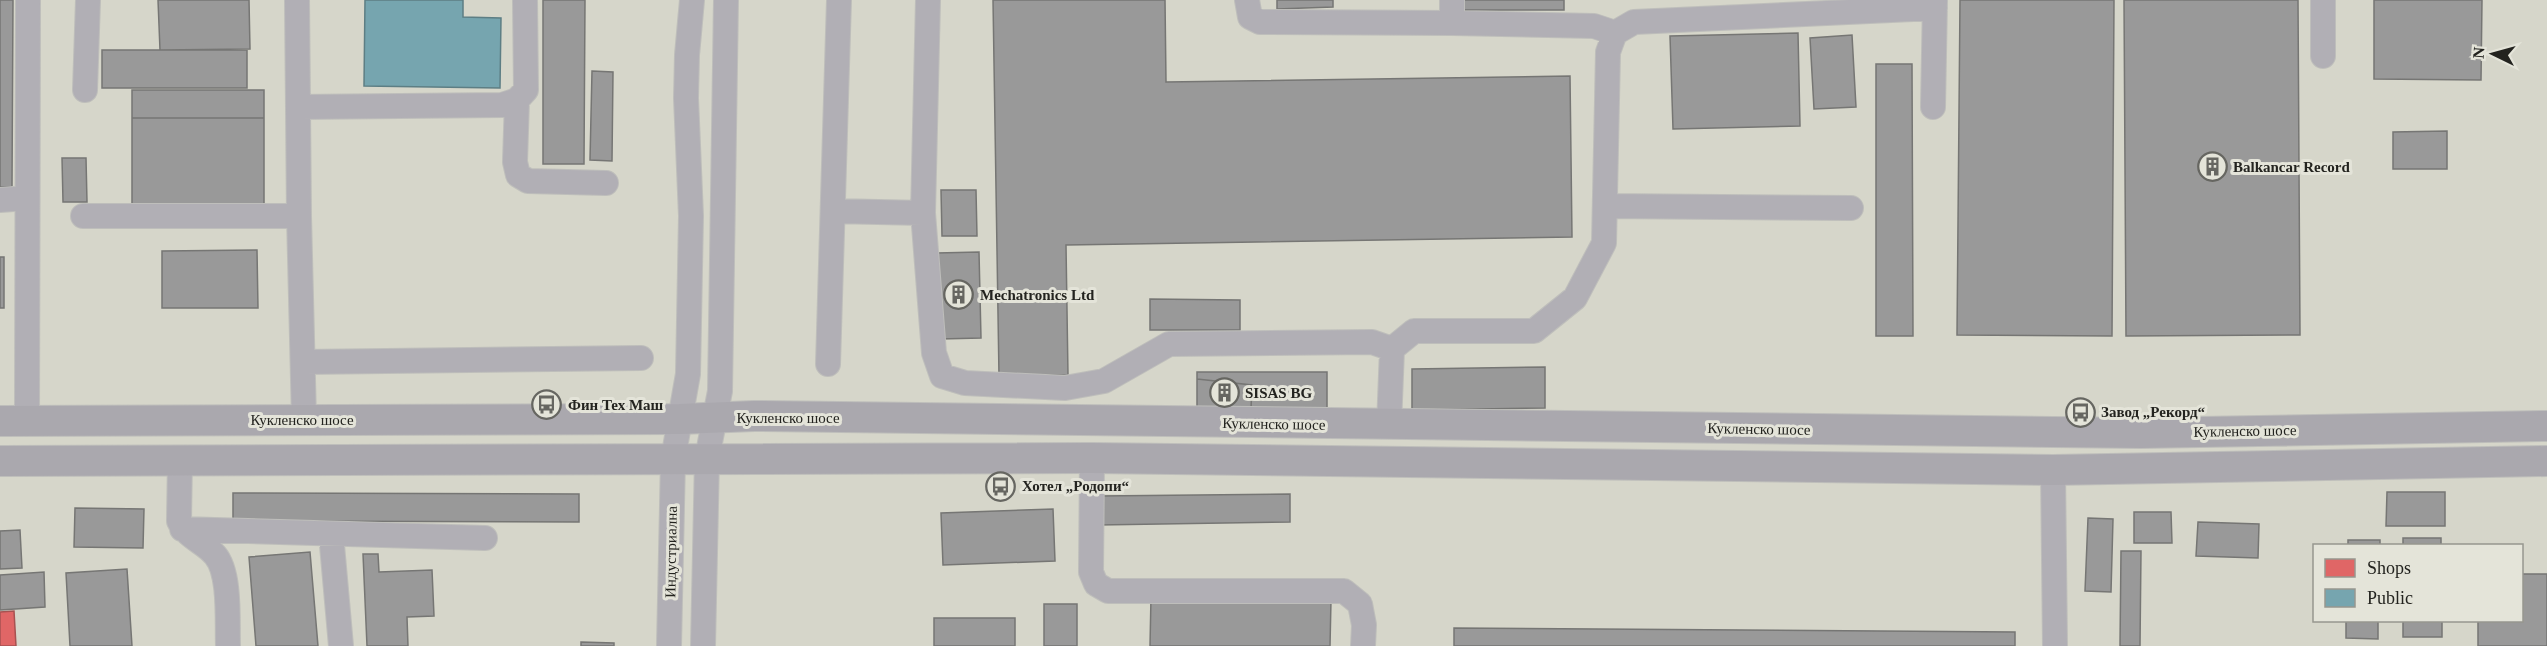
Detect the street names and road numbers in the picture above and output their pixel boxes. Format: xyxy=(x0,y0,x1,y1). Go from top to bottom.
street label: Кукленско шосе xyxy=(736,410,840,426)
street label: Кукленско шосе xyxy=(250,412,354,428)
street label: Кукленско шосе xyxy=(1222,415,1326,433)
street label: Кукленско шосе xyxy=(1707,420,1811,438)
street label: Кукленско шосе xyxy=(2193,422,2297,440)
street label: Индустриална xyxy=(662,506,680,598)

